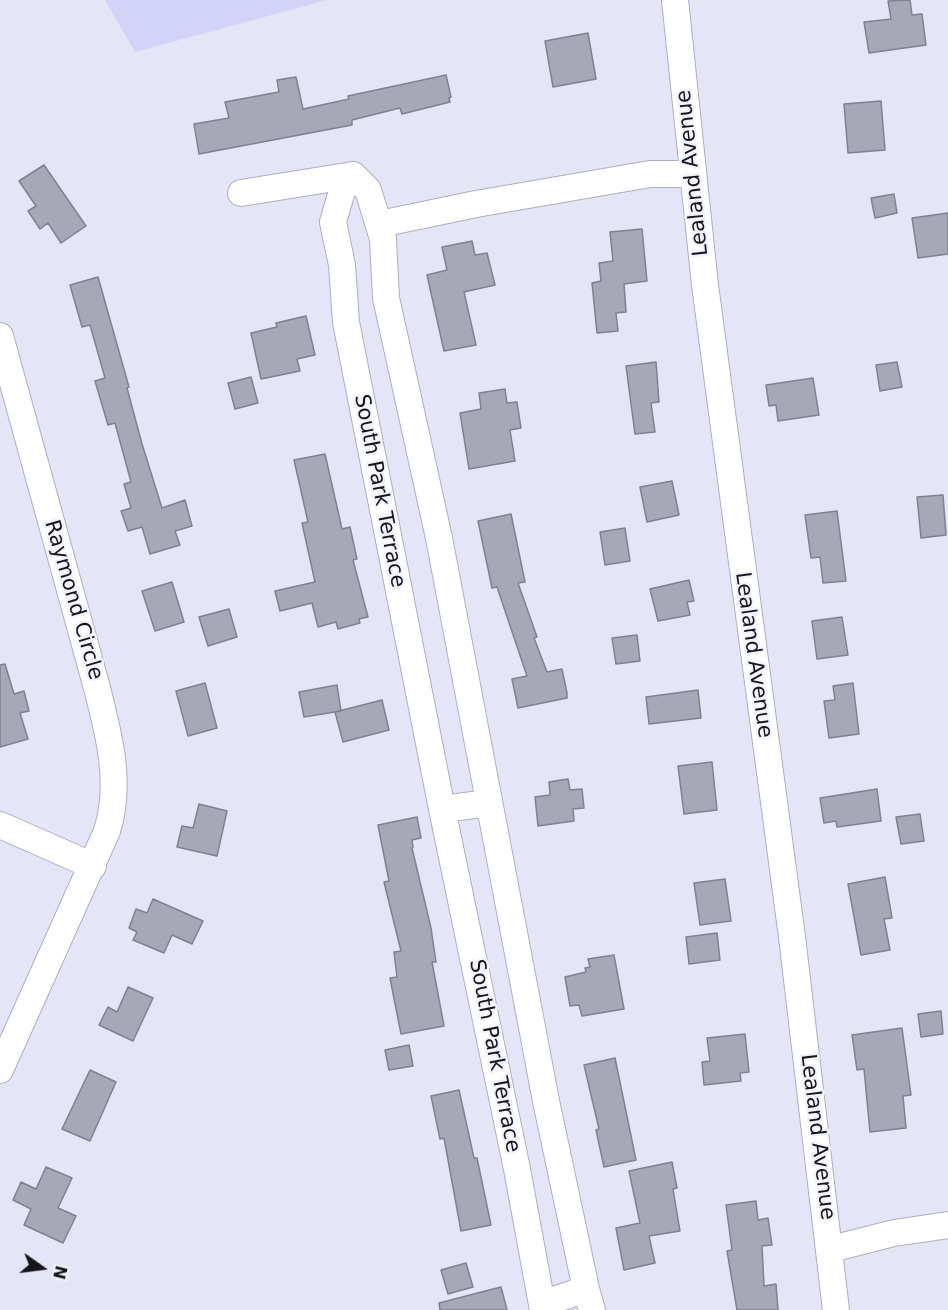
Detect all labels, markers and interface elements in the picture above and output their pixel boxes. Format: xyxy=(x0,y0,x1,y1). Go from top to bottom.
street label: Lealand Avenue xyxy=(672,89,714,257)
street label: South Park Terrace xyxy=(348,392,410,590)
street label: Raymond Circle xyxy=(38,517,108,683)
street label: Lealand Avenue xyxy=(729,570,777,740)
street label: South Park Terrace xyxy=(463,957,525,1155)
street label: Lealand Avenue xyxy=(794,1053,840,1221)
north arrow xyxy=(12,1238,72,1298)
text: N xyxy=(49,1264,71,1281)

